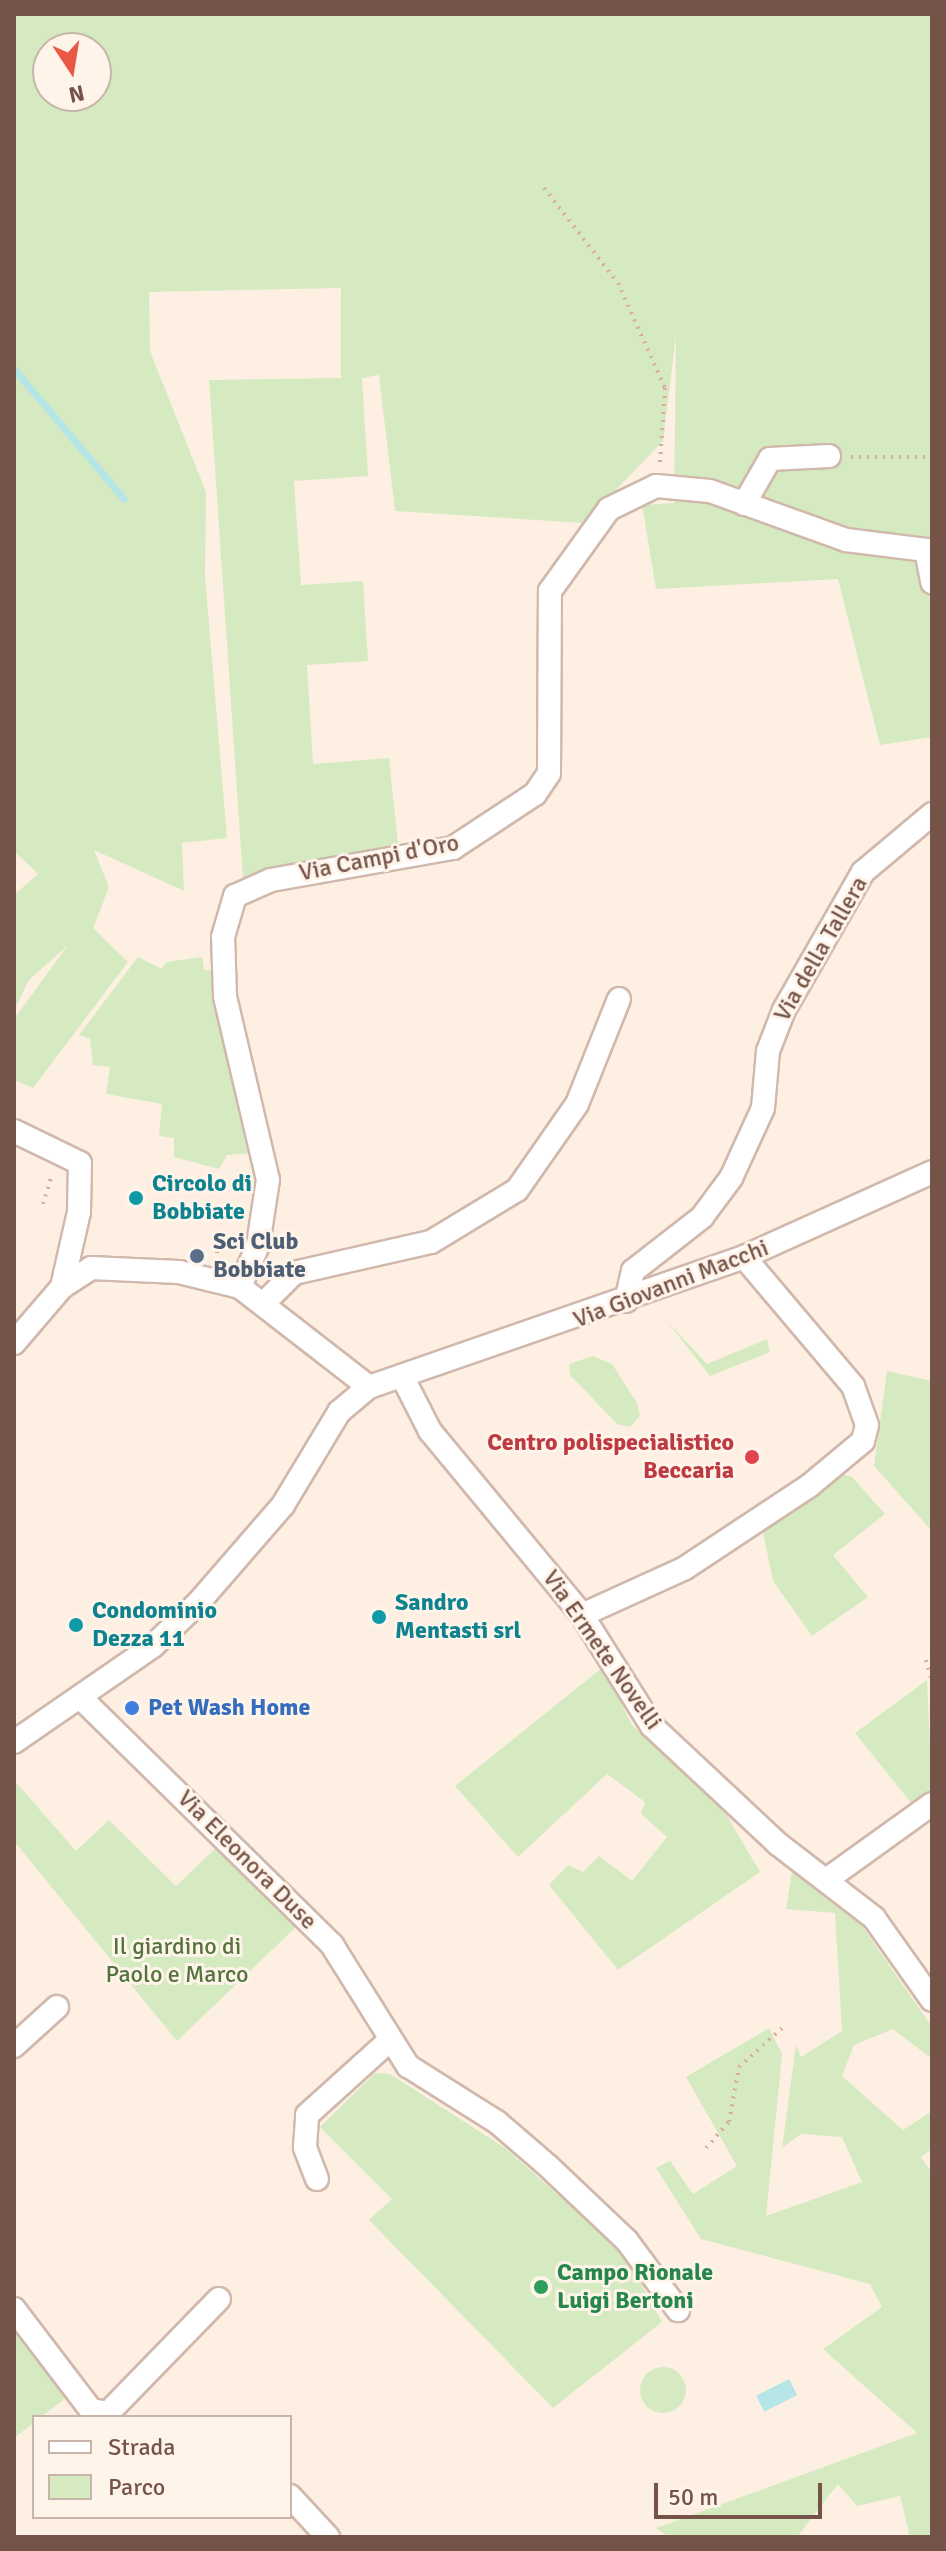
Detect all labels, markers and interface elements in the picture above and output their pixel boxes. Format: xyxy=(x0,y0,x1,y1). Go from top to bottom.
north arrow xyxy=(32,32,112,112)
text: N xyxy=(66,79,87,109)
street label: Via Campi d'Oro xyxy=(297,828,461,888)
street label: Via della Tallera xyxy=(768,871,874,1027)
place label: Circolo di Bobbiate xyxy=(152,1170,252,1226)
marker: Circolo di Bobbiate xyxy=(127,1189,145,1207)
place label: Sci Club Bobbiate xyxy=(213,1228,306,1284)
street label: Via Giovanni Macchi xyxy=(569,1234,773,1334)
marker: Sci Club Bobbiate xyxy=(188,1247,206,1265)
place label: Centro polispecialistico Beccaria xyxy=(487,1429,734,1485)
marker: Centro polispecialistico Beccaria xyxy=(741,1446,763,1468)
street label: Via Ermete Novelli xyxy=(536,1565,668,1735)
place label: Sandro Mentasti srl xyxy=(395,1589,521,1645)
place label: Condominio Dezza 11 xyxy=(92,1597,217,1653)
marker: Sandro Mentasti srl xyxy=(370,1608,388,1626)
marker: Condominio Dezza 11 xyxy=(67,1616,85,1634)
place label: Pet Wash Home xyxy=(148,1694,310,1722)
marker: Pet Wash Home xyxy=(123,1699,141,1717)
street label: Via Eleonora Duse xyxy=(171,1784,323,1936)
park label: Il giardino di Paolo e Marco xyxy=(105,1933,249,1989)
place label: Campo Rionale Luigi Bertoni xyxy=(557,2259,713,2315)
marker: Campo Rionale Luigi Bertoni xyxy=(532,2278,550,2296)
legend xyxy=(32,2415,292,2519)
text: Strada xyxy=(108,2432,175,2462)
scale bar xyxy=(658,2467,826,2517)
text: Parco xyxy=(108,2472,165,2502)
text: 50 m xyxy=(668,2482,718,2512)

